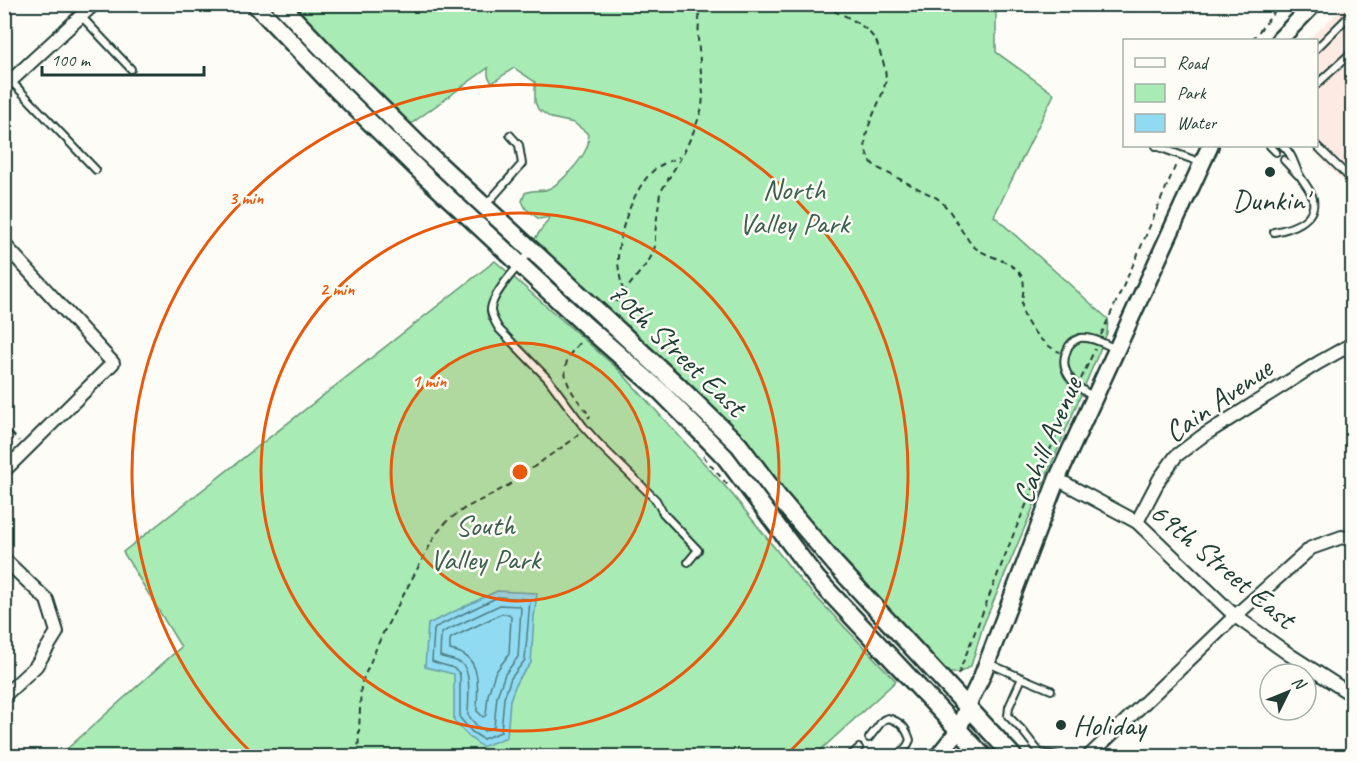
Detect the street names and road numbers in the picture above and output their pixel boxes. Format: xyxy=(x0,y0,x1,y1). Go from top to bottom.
street label: 70th Street East xyxy=(600,273,756,427)
street label: Cain Avenue xyxy=(1157,348,1281,451)
street label: Cahill Avenue xyxy=(1003,369,1091,509)
street label: 69th Street East xyxy=(1143,493,1306,639)

